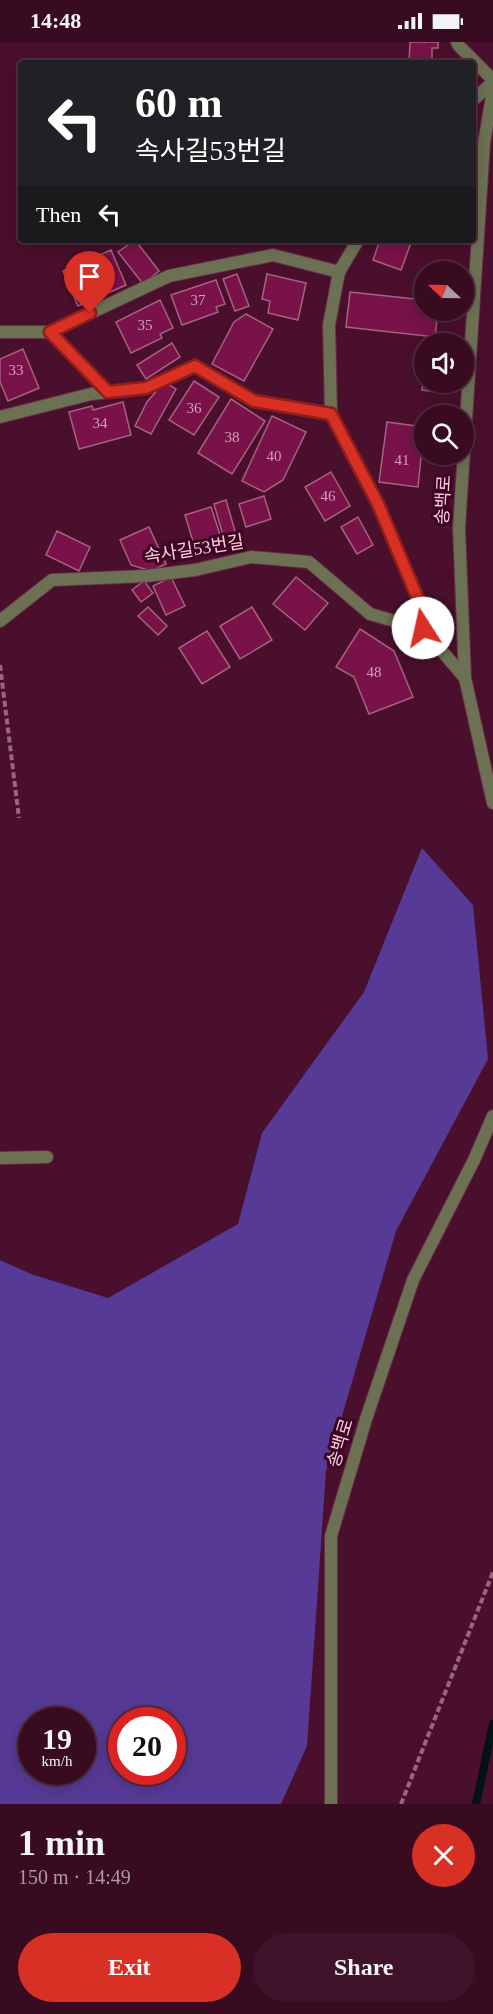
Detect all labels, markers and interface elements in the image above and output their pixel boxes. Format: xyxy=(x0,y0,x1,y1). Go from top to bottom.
text: 14:48 xyxy=(30,8,81,33)
text: 60 m xyxy=(135,80,223,126)
icon: left xyxy=(36,84,114,162)
text: 속사길53번길 xyxy=(135,136,286,166)
icon: left xyxy=(93,198,126,231)
text: Then xyxy=(36,202,81,227)
pin xyxy=(64,251,115,313)
icon: arrive xyxy=(73,260,106,293)
north arrow xyxy=(414,261,474,321)
map controls xyxy=(414,261,474,465)
house number: 37 xyxy=(191,292,206,308)
house number: 35 xyxy=(138,317,153,333)
button: sound xyxy=(414,333,474,393)
house number: 33 xyxy=(9,362,24,378)
house number: 36 xyxy=(187,400,202,416)
button: search xyxy=(414,405,474,465)
house number: 34 xyxy=(93,415,108,431)
house number: 38 xyxy=(225,429,240,445)
house number: 40 xyxy=(267,448,282,464)
house number: 41 xyxy=(395,452,410,468)
street label: 송백로 xyxy=(432,475,454,525)
house number: 46 xyxy=(321,488,336,504)
street label: 속사길53번길 xyxy=(143,531,245,567)
position arrow xyxy=(391,596,455,660)
house number: 48 xyxy=(367,664,382,680)
street label: 송백로 xyxy=(323,1416,357,1470)
speed limit sign: 20 xyxy=(108,1707,186,1785)
text: 19 xyxy=(42,1722,72,1755)
text: km/h xyxy=(42,1753,72,1769)
text: 1 min xyxy=(18,1823,105,1863)
button: close xyxy=(412,1824,475,1887)
text: 150 m · 14:49 xyxy=(18,1866,131,1888)
button: Exit xyxy=(18,1933,241,2002)
button: Share xyxy=(253,1933,475,2002)

